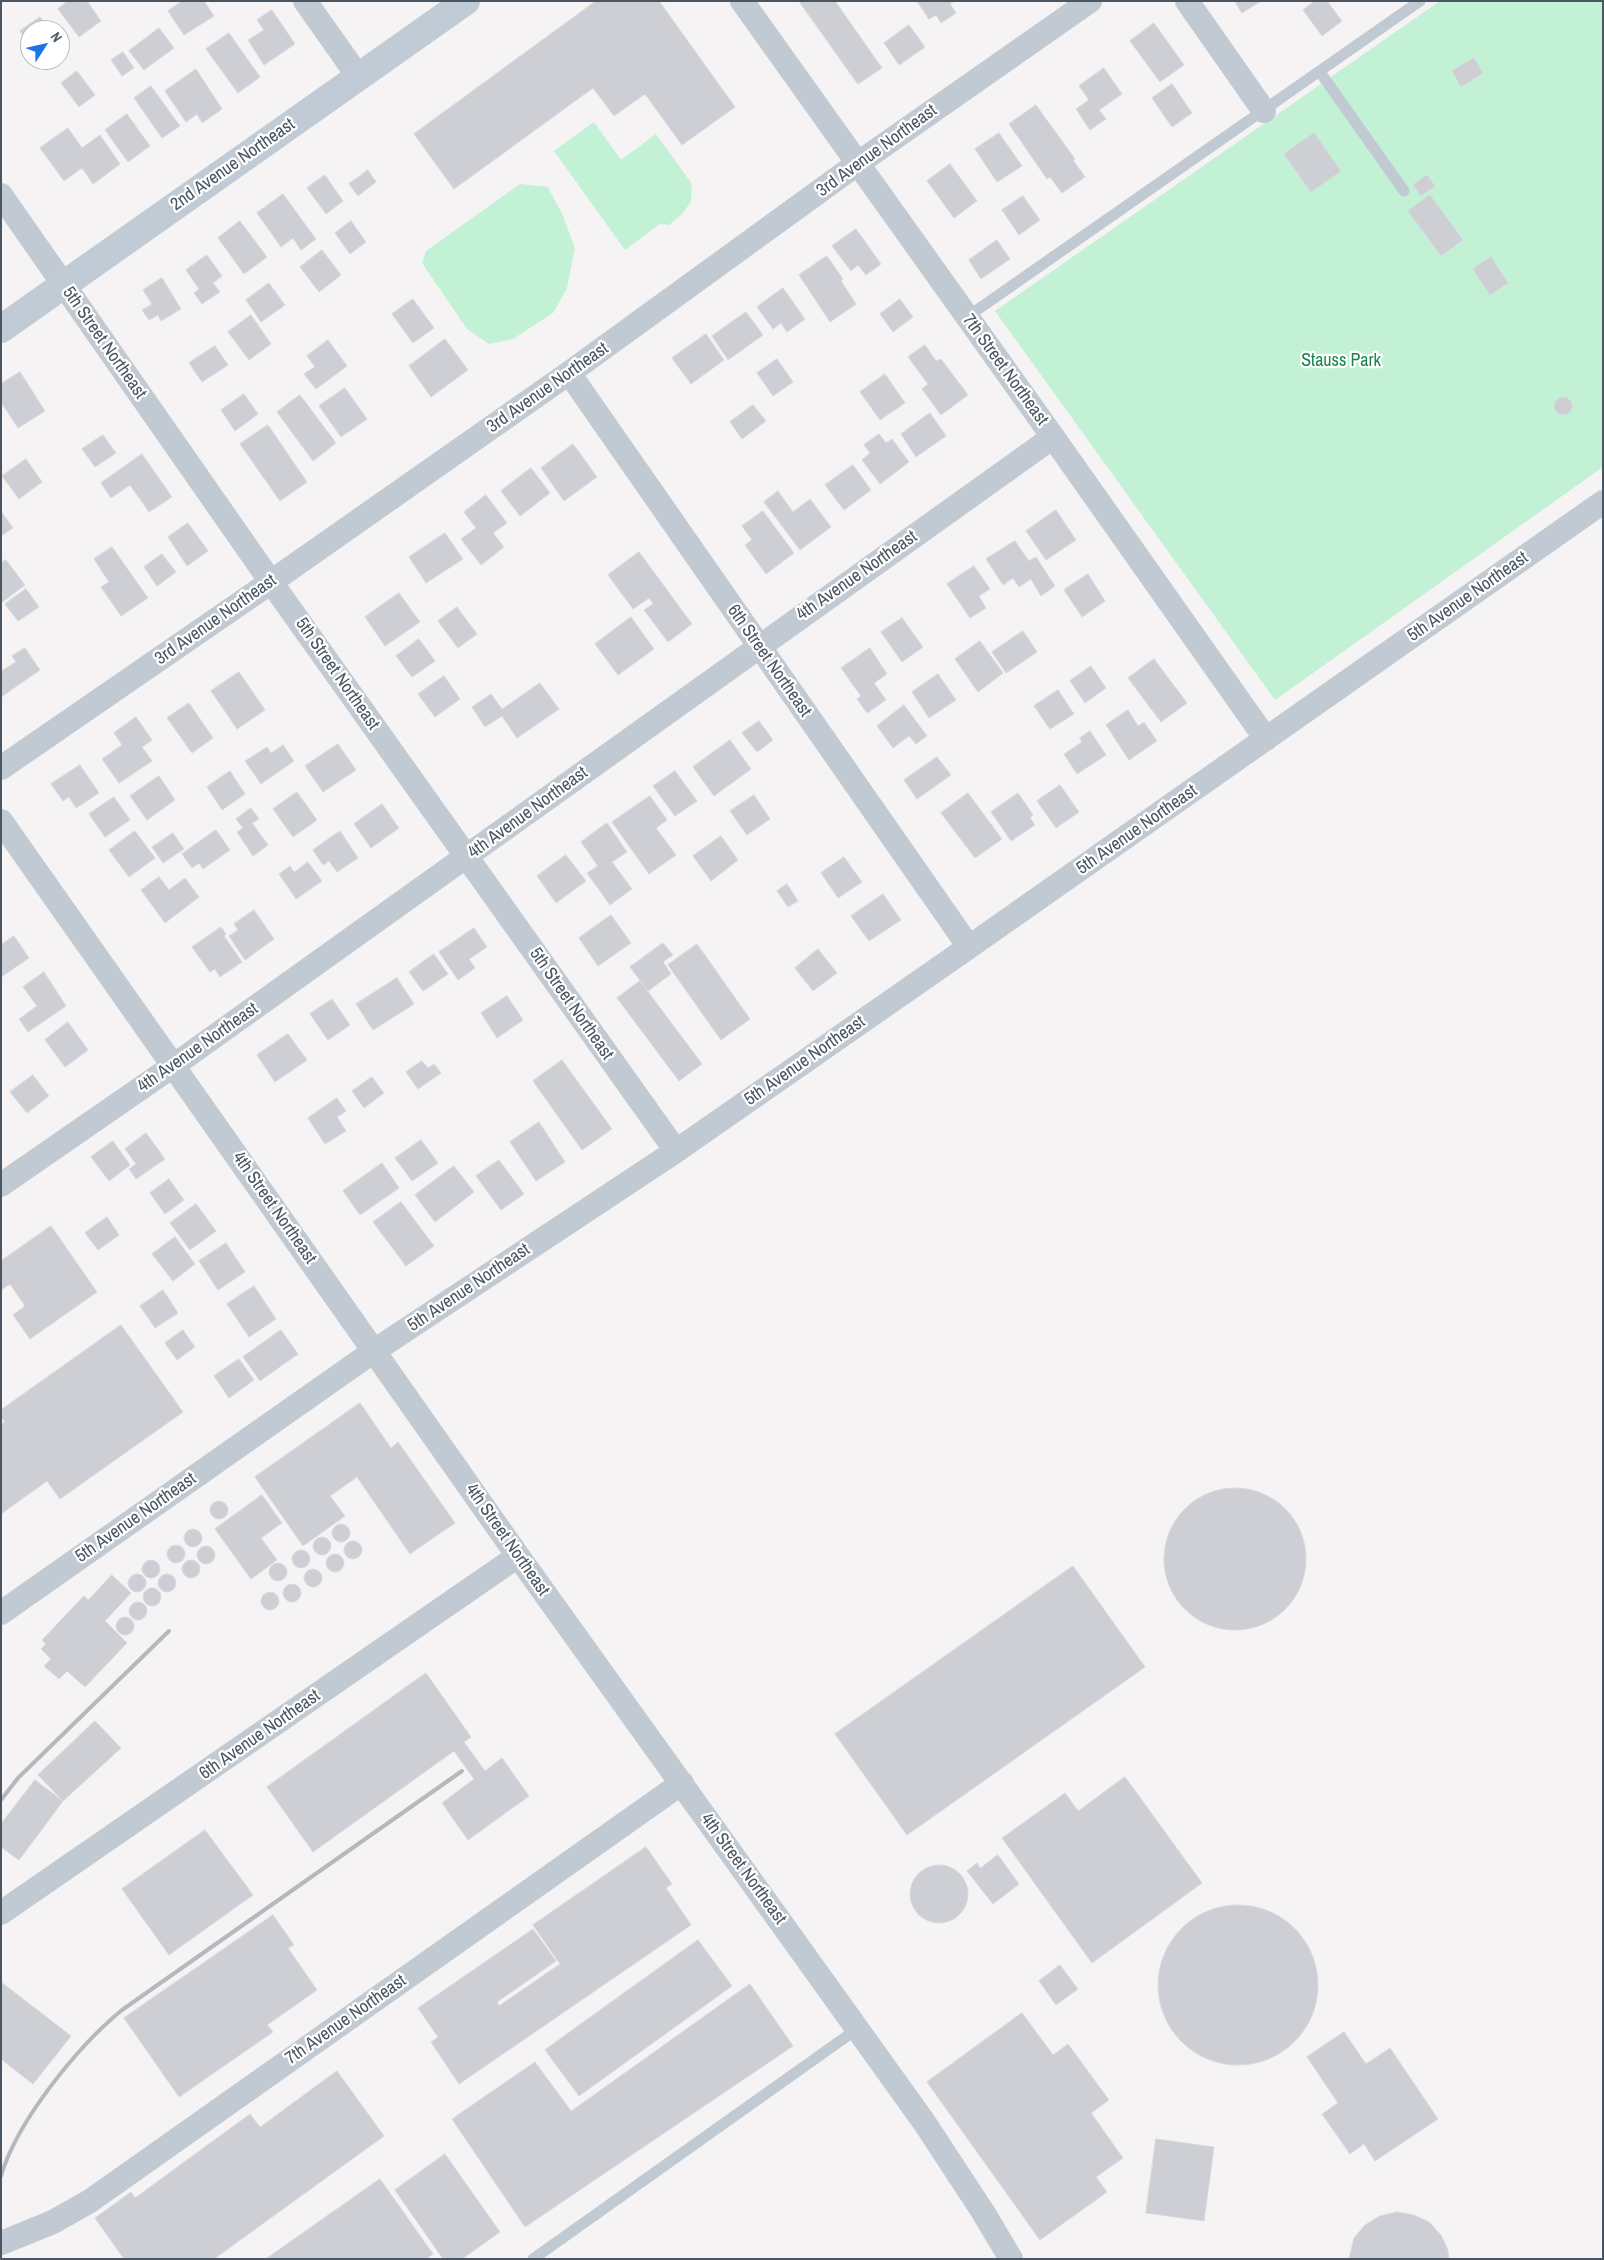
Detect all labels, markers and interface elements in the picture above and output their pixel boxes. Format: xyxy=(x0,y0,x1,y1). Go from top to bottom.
north arrow xyxy=(20,20,70,70)
text: N xyxy=(47,28,66,46)
street label: 3rd Avenue Northeast xyxy=(813,100,941,202)
street label: 2nd Avenue Northeast xyxy=(167,114,299,216)
street label: 5th Street Northeast xyxy=(57,283,151,403)
street label: 7th Street Northeast xyxy=(957,310,1053,430)
street label: 3rd Avenue Northeast xyxy=(483,338,613,438)
park label: Stauss Park xyxy=(1301,350,1381,372)
street label: 4th Avenue Northeast xyxy=(792,526,922,626)
street label: 5th Avenue Northeast xyxy=(1403,547,1533,647)
street label: 3rd Avenue Northeast xyxy=(151,570,281,670)
street label: 6th Street Northeast xyxy=(722,601,816,721)
street label: 5th Street Northeast xyxy=(290,614,384,734)
street label: 4th Avenue Northeast xyxy=(464,762,592,864)
street label: 5th Avenue Northeast xyxy=(1072,780,1202,880)
street label: 5th Street Northeast xyxy=(524,944,618,1064)
street label: 4th Avenue Northeast xyxy=(133,998,263,1098)
street label: 5th Avenue Northeast xyxy=(740,1011,870,1111)
street label: 4th Street Northeast xyxy=(227,1148,321,1268)
street label: 5th Avenue Northeast xyxy=(404,1239,534,1337)
street label: 5th Avenue Northeast xyxy=(71,1468,201,1568)
street label: 4th Street Northeast xyxy=(460,1480,554,1600)
street label: 6th Avenue Northeast xyxy=(195,1685,325,1785)
street label: 4th Street Northeast xyxy=(695,1809,791,1929)
street label: 7th Avenue Northeast xyxy=(281,1970,411,2070)

